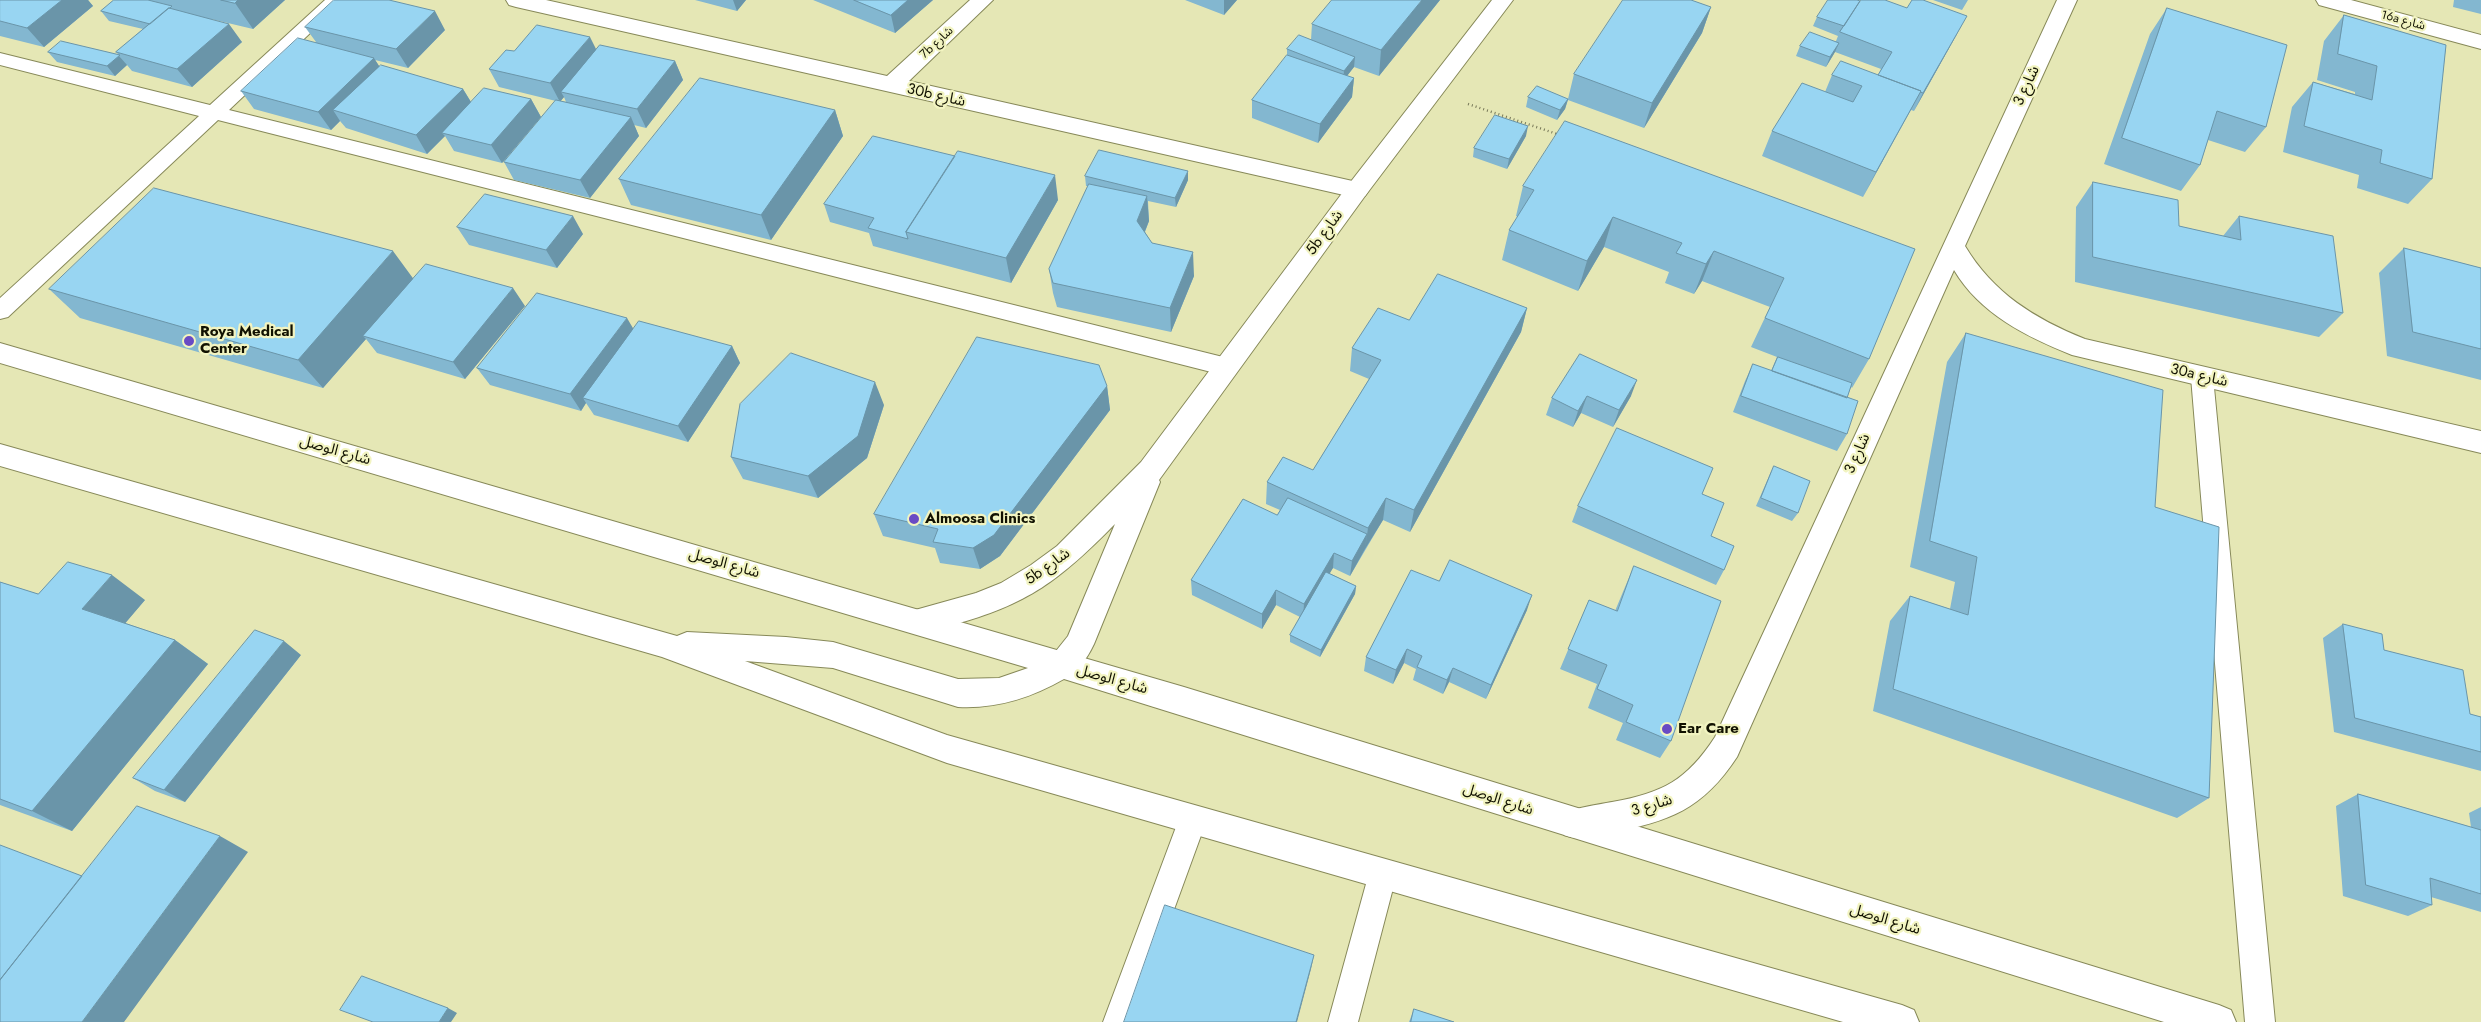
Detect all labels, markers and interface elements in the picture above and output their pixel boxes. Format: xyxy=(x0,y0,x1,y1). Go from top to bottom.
street label: 16a شارع xyxy=(2379,8,2427,34)
street label: 7b شارع xyxy=(917,24,957,62)
street label: شارع 3 xyxy=(2010,63,2044,109)
street label: 30b شارع xyxy=(905,81,967,111)
street label: 5b شارع xyxy=(1303,207,1347,259)
place label: Roya Medical Center xyxy=(200,323,294,358)
marker: Roya Medical Center xyxy=(182,334,196,348)
street label: 30a شارع xyxy=(2169,361,2229,391)
street label: شارع 3 xyxy=(1841,431,1875,477)
street label: شارع الوصل xyxy=(298,432,372,470)
place label: Almoosa Clinics xyxy=(925,510,1035,528)
marker: Almoosa Clinics xyxy=(907,512,921,526)
street label: شارع الوصل xyxy=(687,545,761,583)
street label: 5b شارع xyxy=(1022,545,1074,589)
street label: شارع الوصل xyxy=(1075,661,1149,699)
place label: Ear Care xyxy=(1678,720,1739,738)
marker: Ear Care xyxy=(1660,722,1674,736)
street label: شارع الوصل xyxy=(1461,780,1535,820)
street label: شارع 3 xyxy=(1629,791,1675,821)
street label: شارع الوصل xyxy=(1848,901,1922,939)

